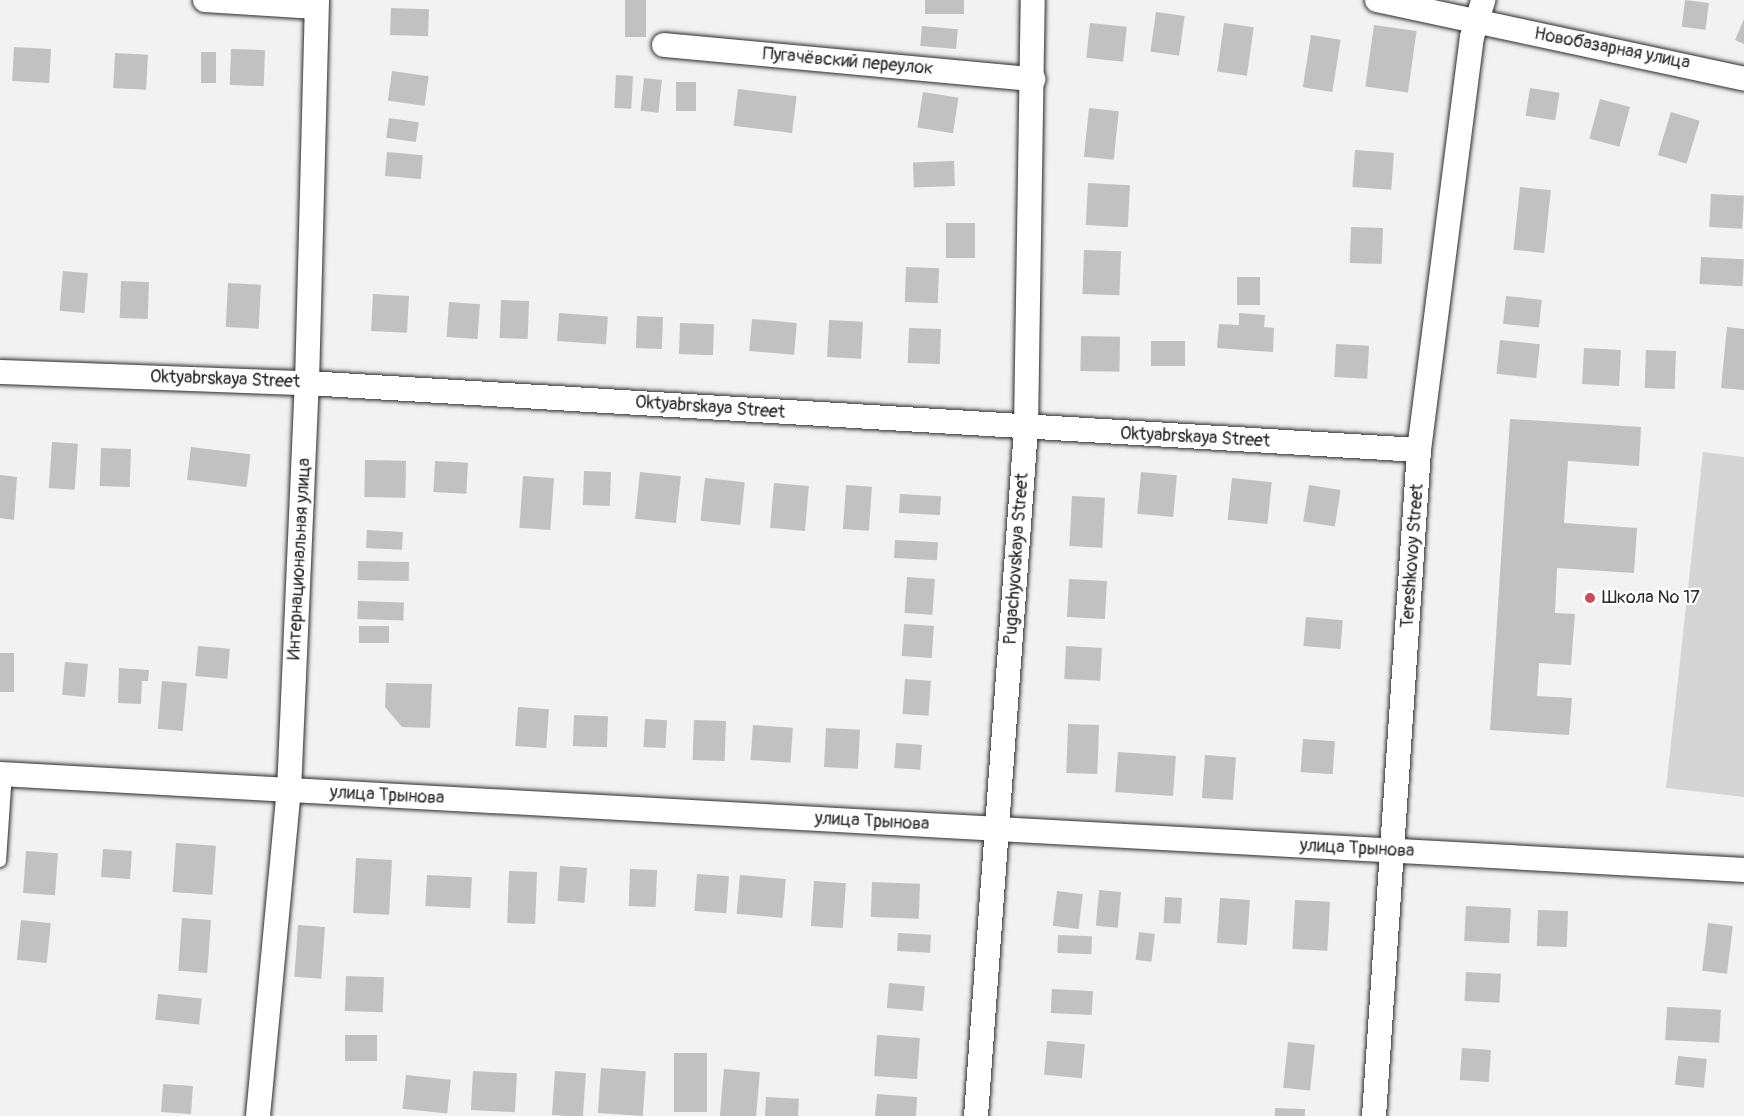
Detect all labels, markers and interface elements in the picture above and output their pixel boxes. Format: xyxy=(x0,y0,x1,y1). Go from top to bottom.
street label: Новобазарная улица xyxy=(1532,23,1692,75)
street label: Пугачёвский переулок xyxy=(762,44,934,80)
street label: Oktyabrskaya Street xyxy=(150,367,300,393)
street label: Oktyabrskaya Street xyxy=(634,392,786,424)
street label: Oktyabrskaya Street xyxy=(1119,423,1271,453)
street label: Интернациональная улица xyxy=(284,458,316,660)
street label: Pugachyovskaya Street xyxy=(1000,472,1034,646)
street label: Tereshkovoy Street xyxy=(1397,483,1429,629)
place label: Школа № 17 xyxy=(1602,587,1700,609)
marker: Школа № 17 xyxy=(1583,591,1597,605)
street label: улица Трынова xyxy=(329,782,445,810)
street label: улица Трынова xyxy=(814,808,930,836)
street label: улица Трынова xyxy=(1299,835,1415,863)

